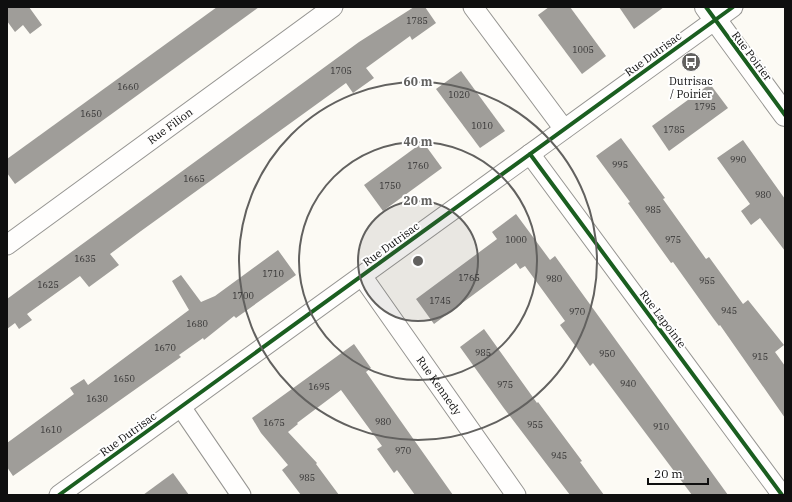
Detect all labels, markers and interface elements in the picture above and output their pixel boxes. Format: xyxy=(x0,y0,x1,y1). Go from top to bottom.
house number: 1785 xyxy=(406,15,428,26)
street label: Rue Dutrisac xyxy=(622,29,684,79)
street label: Rue Poirier xyxy=(729,29,775,83)
house number: 1005 xyxy=(572,44,594,55)
bus stop icon: Dutrisac / Poirier xyxy=(680,51,702,73)
house number: 1705 xyxy=(330,65,352,76)
text: 60 m xyxy=(404,74,433,89)
place label: Dutrisac / Poirier xyxy=(669,74,713,101)
house number: 1660 xyxy=(117,81,139,92)
house number: 1020 xyxy=(448,89,470,100)
house number: 1795 xyxy=(694,101,716,112)
street label: Rue Filion xyxy=(145,105,196,147)
house number: 1650 xyxy=(80,108,102,119)
house number: 1010 xyxy=(471,120,493,131)
house number: 1785 xyxy=(663,124,685,135)
text: 40 m xyxy=(404,134,433,149)
house number: 990 xyxy=(730,154,746,165)
house number: 995 xyxy=(612,159,628,170)
house number: 1760 xyxy=(407,160,429,171)
house number: 1665 xyxy=(183,173,205,184)
house number: 1750 xyxy=(379,180,401,191)
house number: 980 xyxy=(755,189,771,200)
text: 20 m xyxy=(404,193,433,208)
house number: 985 xyxy=(645,204,661,215)
street label: Rue Dutrisac xyxy=(360,219,422,269)
house number: 1000 xyxy=(505,234,527,245)
house number: 975 xyxy=(665,234,681,245)
house number: 1635 xyxy=(74,253,96,264)
centre of rings xyxy=(411,254,425,268)
house number: 1710 xyxy=(262,268,284,279)
house number: 1765 xyxy=(458,272,480,283)
house number: 980 xyxy=(546,273,562,284)
house number: 955 xyxy=(699,275,715,286)
house number: 1625 xyxy=(37,279,59,290)
street label: Rue Lapointe xyxy=(637,287,689,351)
house number: 1700 xyxy=(232,290,254,301)
house number: 1745 xyxy=(429,295,451,306)
house number: 945 xyxy=(721,305,737,316)
house number: 970 xyxy=(569,306,585,317)
house number: 1680 xyxy=(186,318,208,329)
house number: 1670 xyxy=(154,342,176,353)
house number: 985 xyxy=(475,347,491,358)
house number: 950 xyxy=(599,348,615,359)
house number: 915 xyxy=(752,351,768,362)
street label: Rue Kennedy xyxy=(414,353,465,418)
house number: 1650 xyxy=(113,373,135,384)
house number: 940 xyxy=(620,378,636,389)
house number: 975 xyxy=(497,379,513,390)
house number: 1695 xyxy=(308,381,330,392)
house number: 1630 xyxy=(86,393,108,404)
street label: Rue Dutrisac xyxy=(97,409,159,459)
house number: 980 xyxy=(375,416,391,427)
house number: 1675 xyxy=(263,417,285,428)
house number: 955 xyxy=(527,419,543,430)
house number: 910 xyxy=(653,421,669,432)
house number: 1610 xyxy=(40,424,62,435)
house number: 970 xyxy=(395,445,411,456)
house number: 945 xyxy=(551,450,567,461)
scale bar xyxy=(648,460,708,486)
text: 20 m xyxy=(654,466,683,481)
house number: 985 xyxy=(299,472,315,483)

